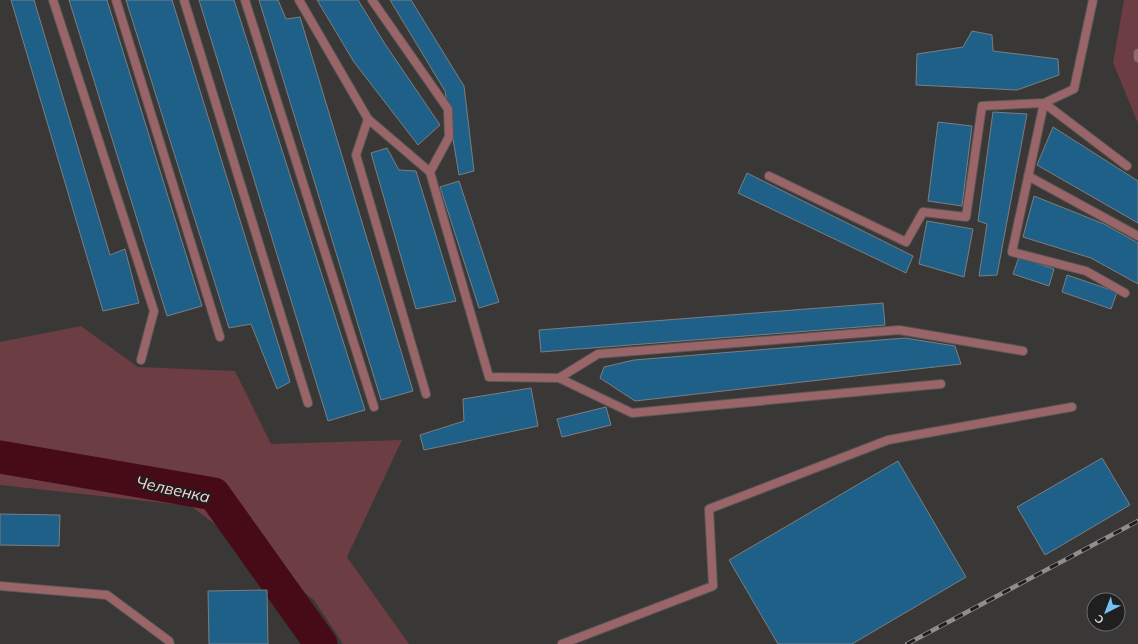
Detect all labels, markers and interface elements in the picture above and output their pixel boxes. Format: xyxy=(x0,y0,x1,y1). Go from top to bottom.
water label: Челвенка xyxy=(134,471,212,507)
north arrow xyxy=(1086,592,1126,632)
text: С xyxy=(1091,611,1107,627)

